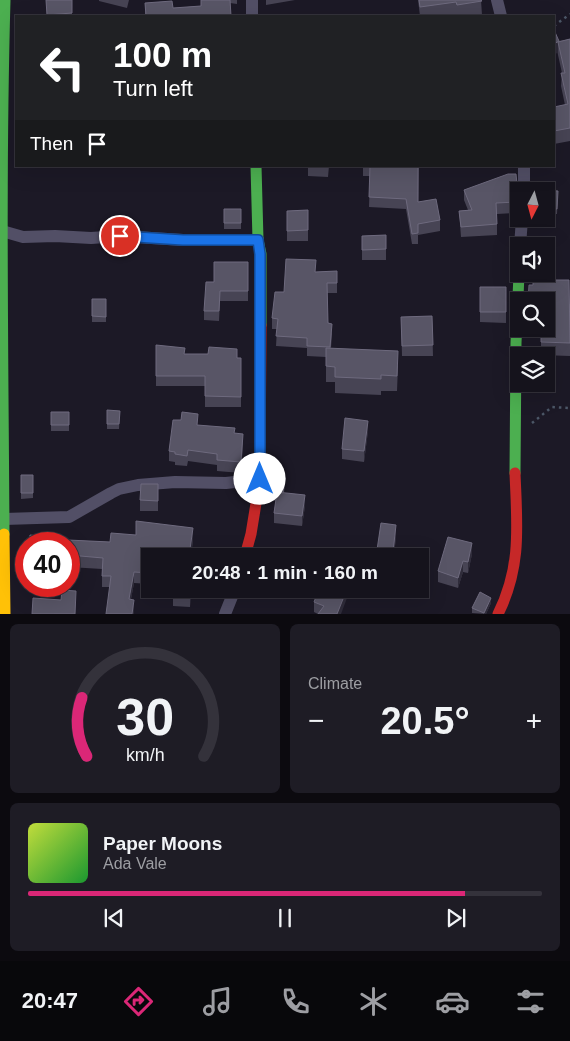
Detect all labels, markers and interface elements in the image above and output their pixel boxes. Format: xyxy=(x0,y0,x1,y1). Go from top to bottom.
icon: left xyxy=(30,35,95,100)
text: 100 m xyxy=(113,35,212,74)
text: Turn left xyxy=(113,76,193,101)
icon: arrive xyxy=(83,130,111,158)
text: Then xyxy=(30,133,73,154)
north arrow xyxy=(510,182,555,228)
map controls xyxy=(510,182,555,392)
pin xyxy=(99,215,141,257)
icon: arrive xyxy=(106,222,134,250)
button: sound xyxy=(510,237,555,282)
button: search xyxy=(510,292,555,337)
button: layers xyxy=(510,347,555,392)
position arrow xyxy=(233,452,285,504)
speed limit sign: 40 xyxy=(15,532,80,597)
text: 20:48 · 1 min · 160 m xyxy=(192,562,378,583)
text: Climate xyxy=(308,675,362,692)
text: 30 xyxy=(116,688,174,746)
text: 20.5° xyxy=(380,700,470,742)
text: − xyxy=(308,705,324,736)
text: + xyxy=(526,705,542,736)
text: km/h xyxy=(126,745,164,765)
text: Paper Moons xyxy=(103,833,222,854)
text: Ada Vale xyxy=(103,855,167,872)
icon: previous xyxy=(100,904,128,932)
icon: pause xyxy=(271,904,299,932)
icon: next xyxy=(442,904,470,932)
icon: directions xyxy=(121,984,156,1019)
icon: music xyxy=(200,984,235,1019)
icon: phone xyxy=(278,984,313,1019)
icon: climate xyxy=(356,984,391,1019)
icon: car xyxy=(435,984,470,1019)
icon: filters xyxy=(513,984,548,1019)
text: 20:47 xyxy=(22,988,78,1013)

